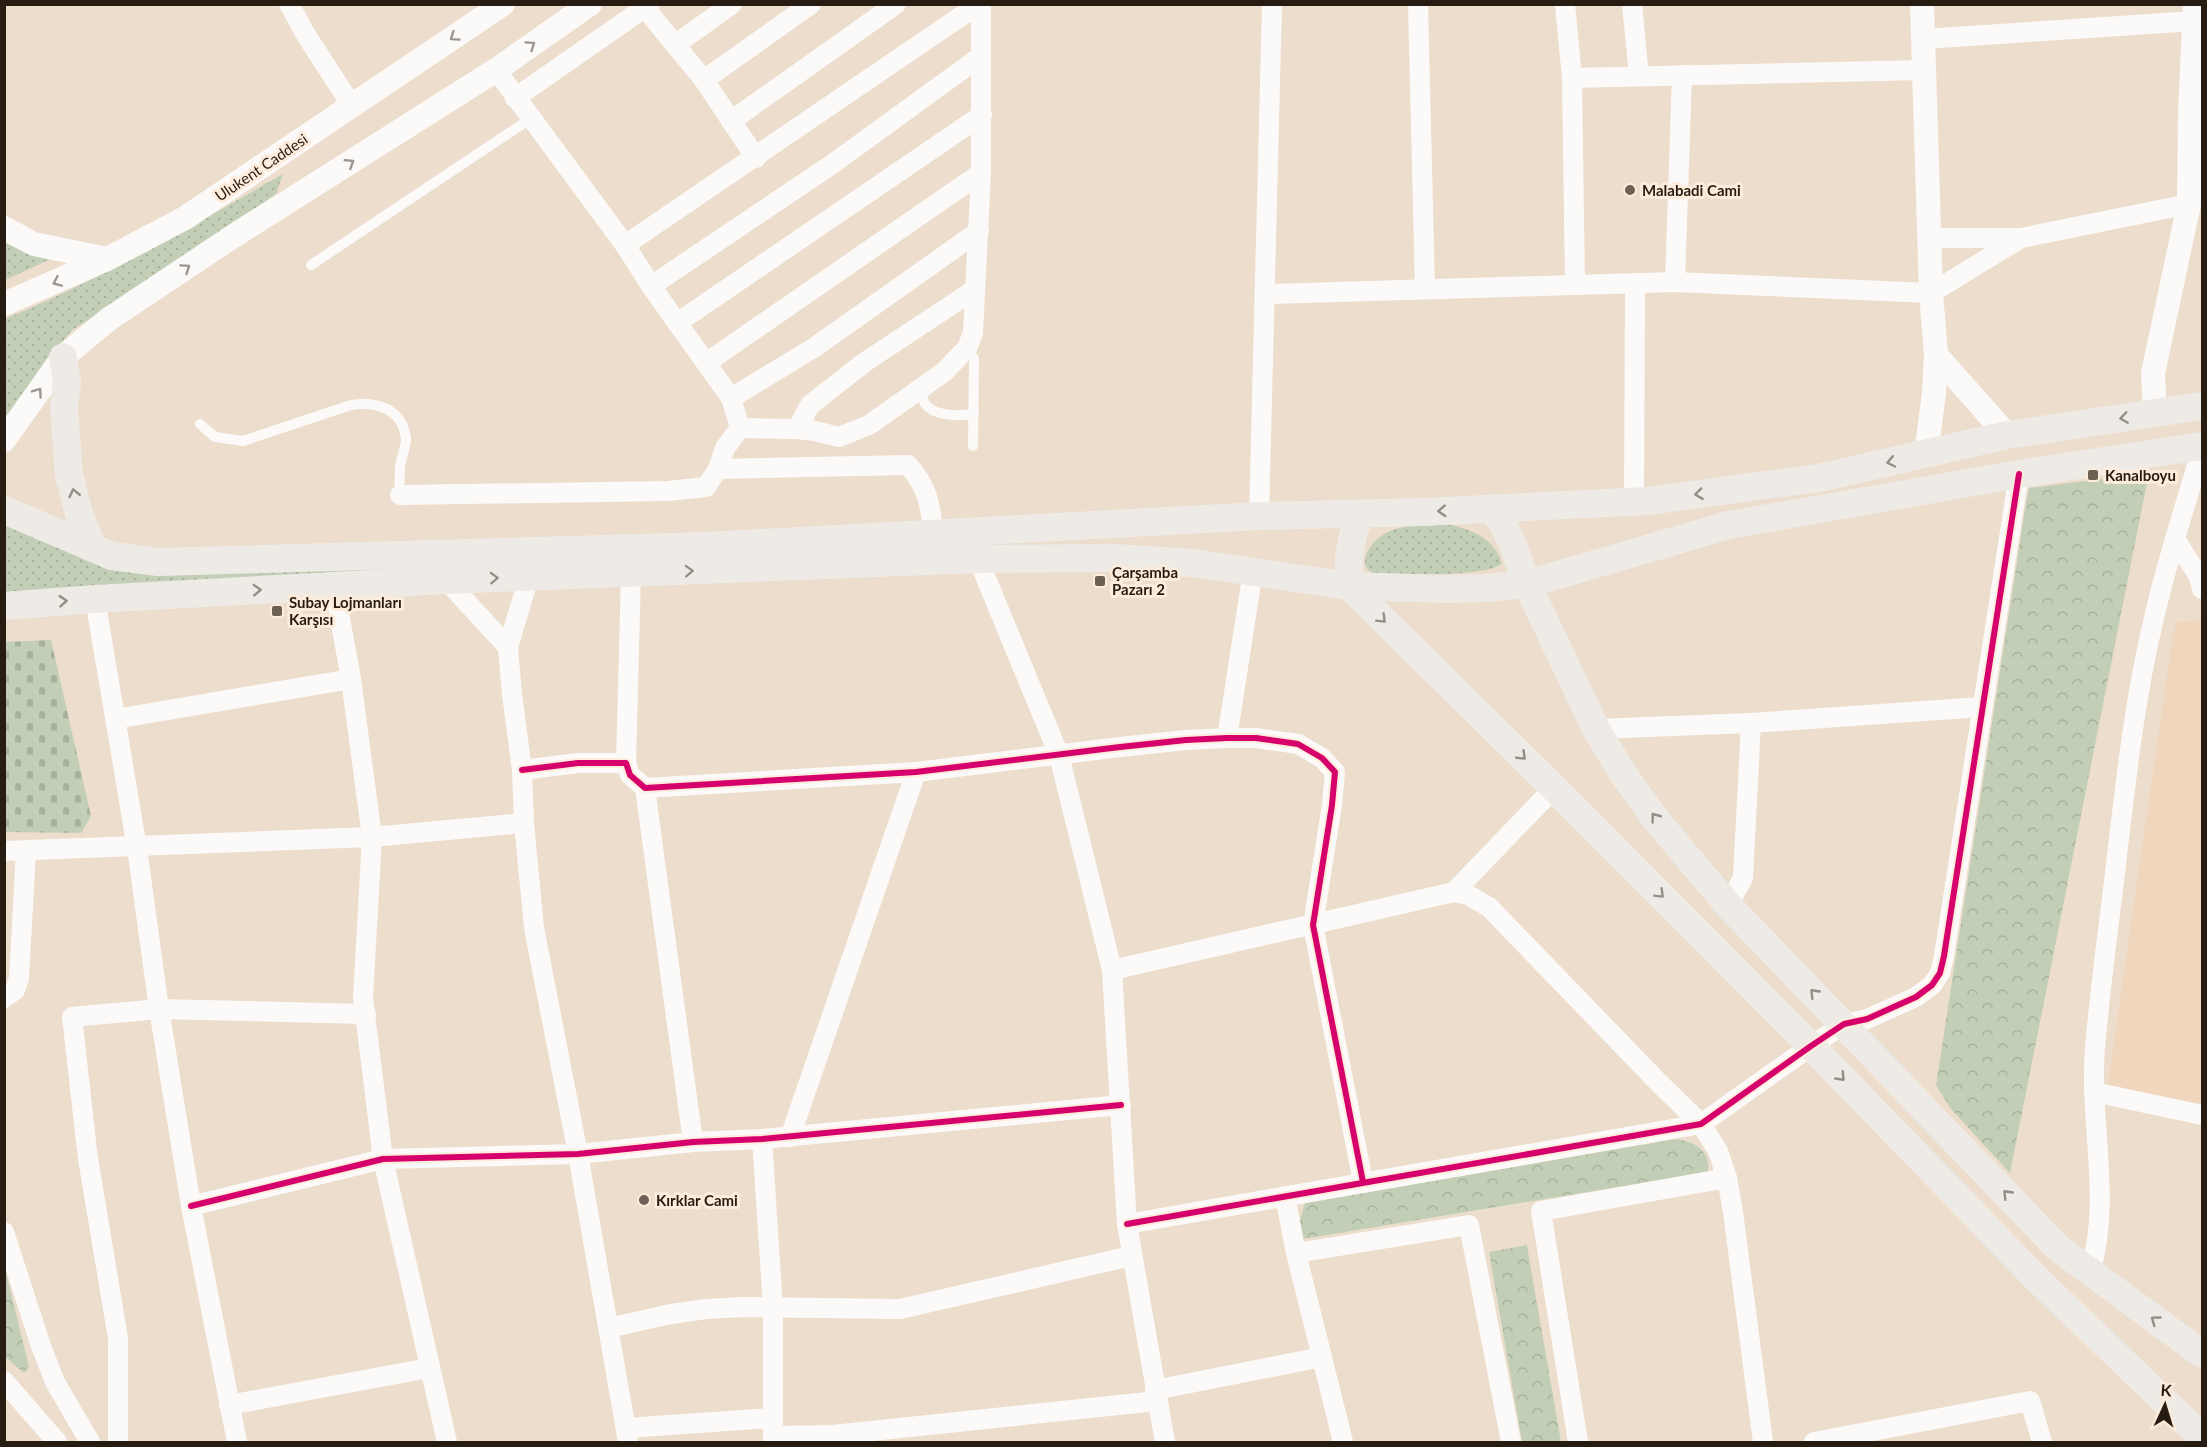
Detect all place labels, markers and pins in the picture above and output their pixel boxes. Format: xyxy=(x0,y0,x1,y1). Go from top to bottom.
place label: Malabadi Cami xyxy=(1642,181,1741,199)
marker: Malabadi Cami xyxy=(1623,183,1637,197)
place label: Kanalboyu xyxy=(2105,466,2176,484)
marker: Kanalboyu xyxy=(2086,468,2100,482)
place label: Çarşamba Pazarı 2 xyxy=(1112,563,1178,598)
marker: Çarşamba Pazarı 2 xyxy=(1093,574,1107,588)
place label: Subay Lojmanları Karşısı xyxy=(289,593,402,628)
marker: Subay Lojmanları Karşısı xyxy=(270,604,284,618)
place label: Kırklar Cami xyxy=(656,1191,738,1209)
marker: Kırklar Cami xyxy=(637,1193,651,1207)

